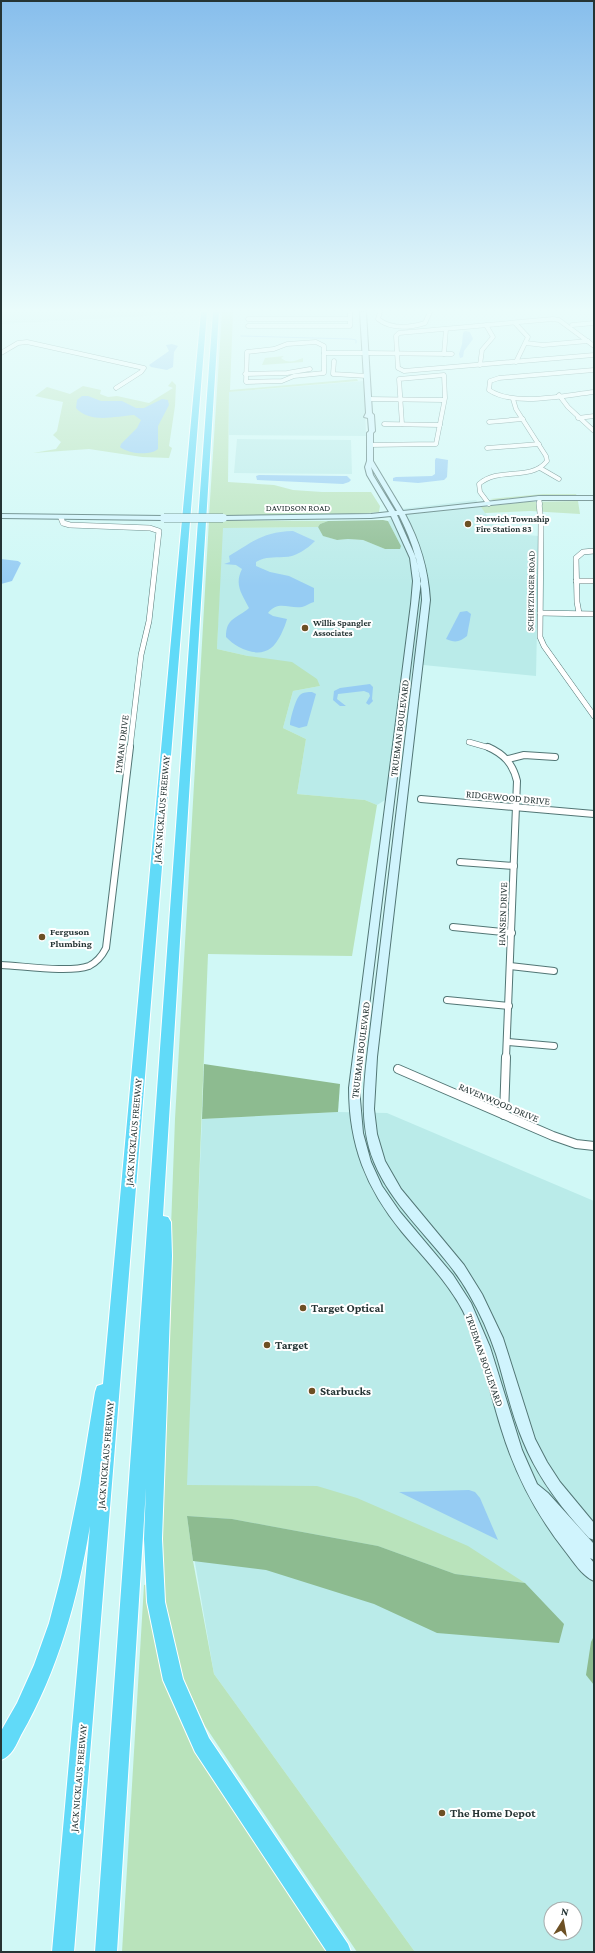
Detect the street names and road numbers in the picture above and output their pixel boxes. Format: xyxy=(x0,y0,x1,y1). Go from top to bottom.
street label: DAVIDSON ROAD xyxy=(266,503,330,513)
street label: SCHIRTZINGER ROAD xyxy=(525,551,537,631)
street label: TRUEMAN BOULEVARD xyxy=(388,679,411,777)
street label: LYMAN DRIVE xyxy=(112,714,131,774)
street label: JACK NICKLAUS FREEWAY xyxy=(151,754,172,864)
street label: RIDGEWOOD DRIVE xyxy=(466,788,551,807)
street label: HANSEN DRIVE xyxy=(496,881,509,946)
street label: TRUEMAN BOULEVARD xyxy=(349,1001,372,1099)
street label: JACK NICKLAUS FREEWAY xyxy=(123,1077,144,1187)
street label: RAVENWOOD DRIVE xyxy=(457,1081,541,1125)
street label: TRUEMAN BOULEVARD xyxy=(463,1312,506,1408)
street label: JACK NICKLAUS FREEWAY xyxy=(95,1400,116,1510)
street label: JACK NICKLAUS FREEWAY xyxy=(68,1723,89,1833)

